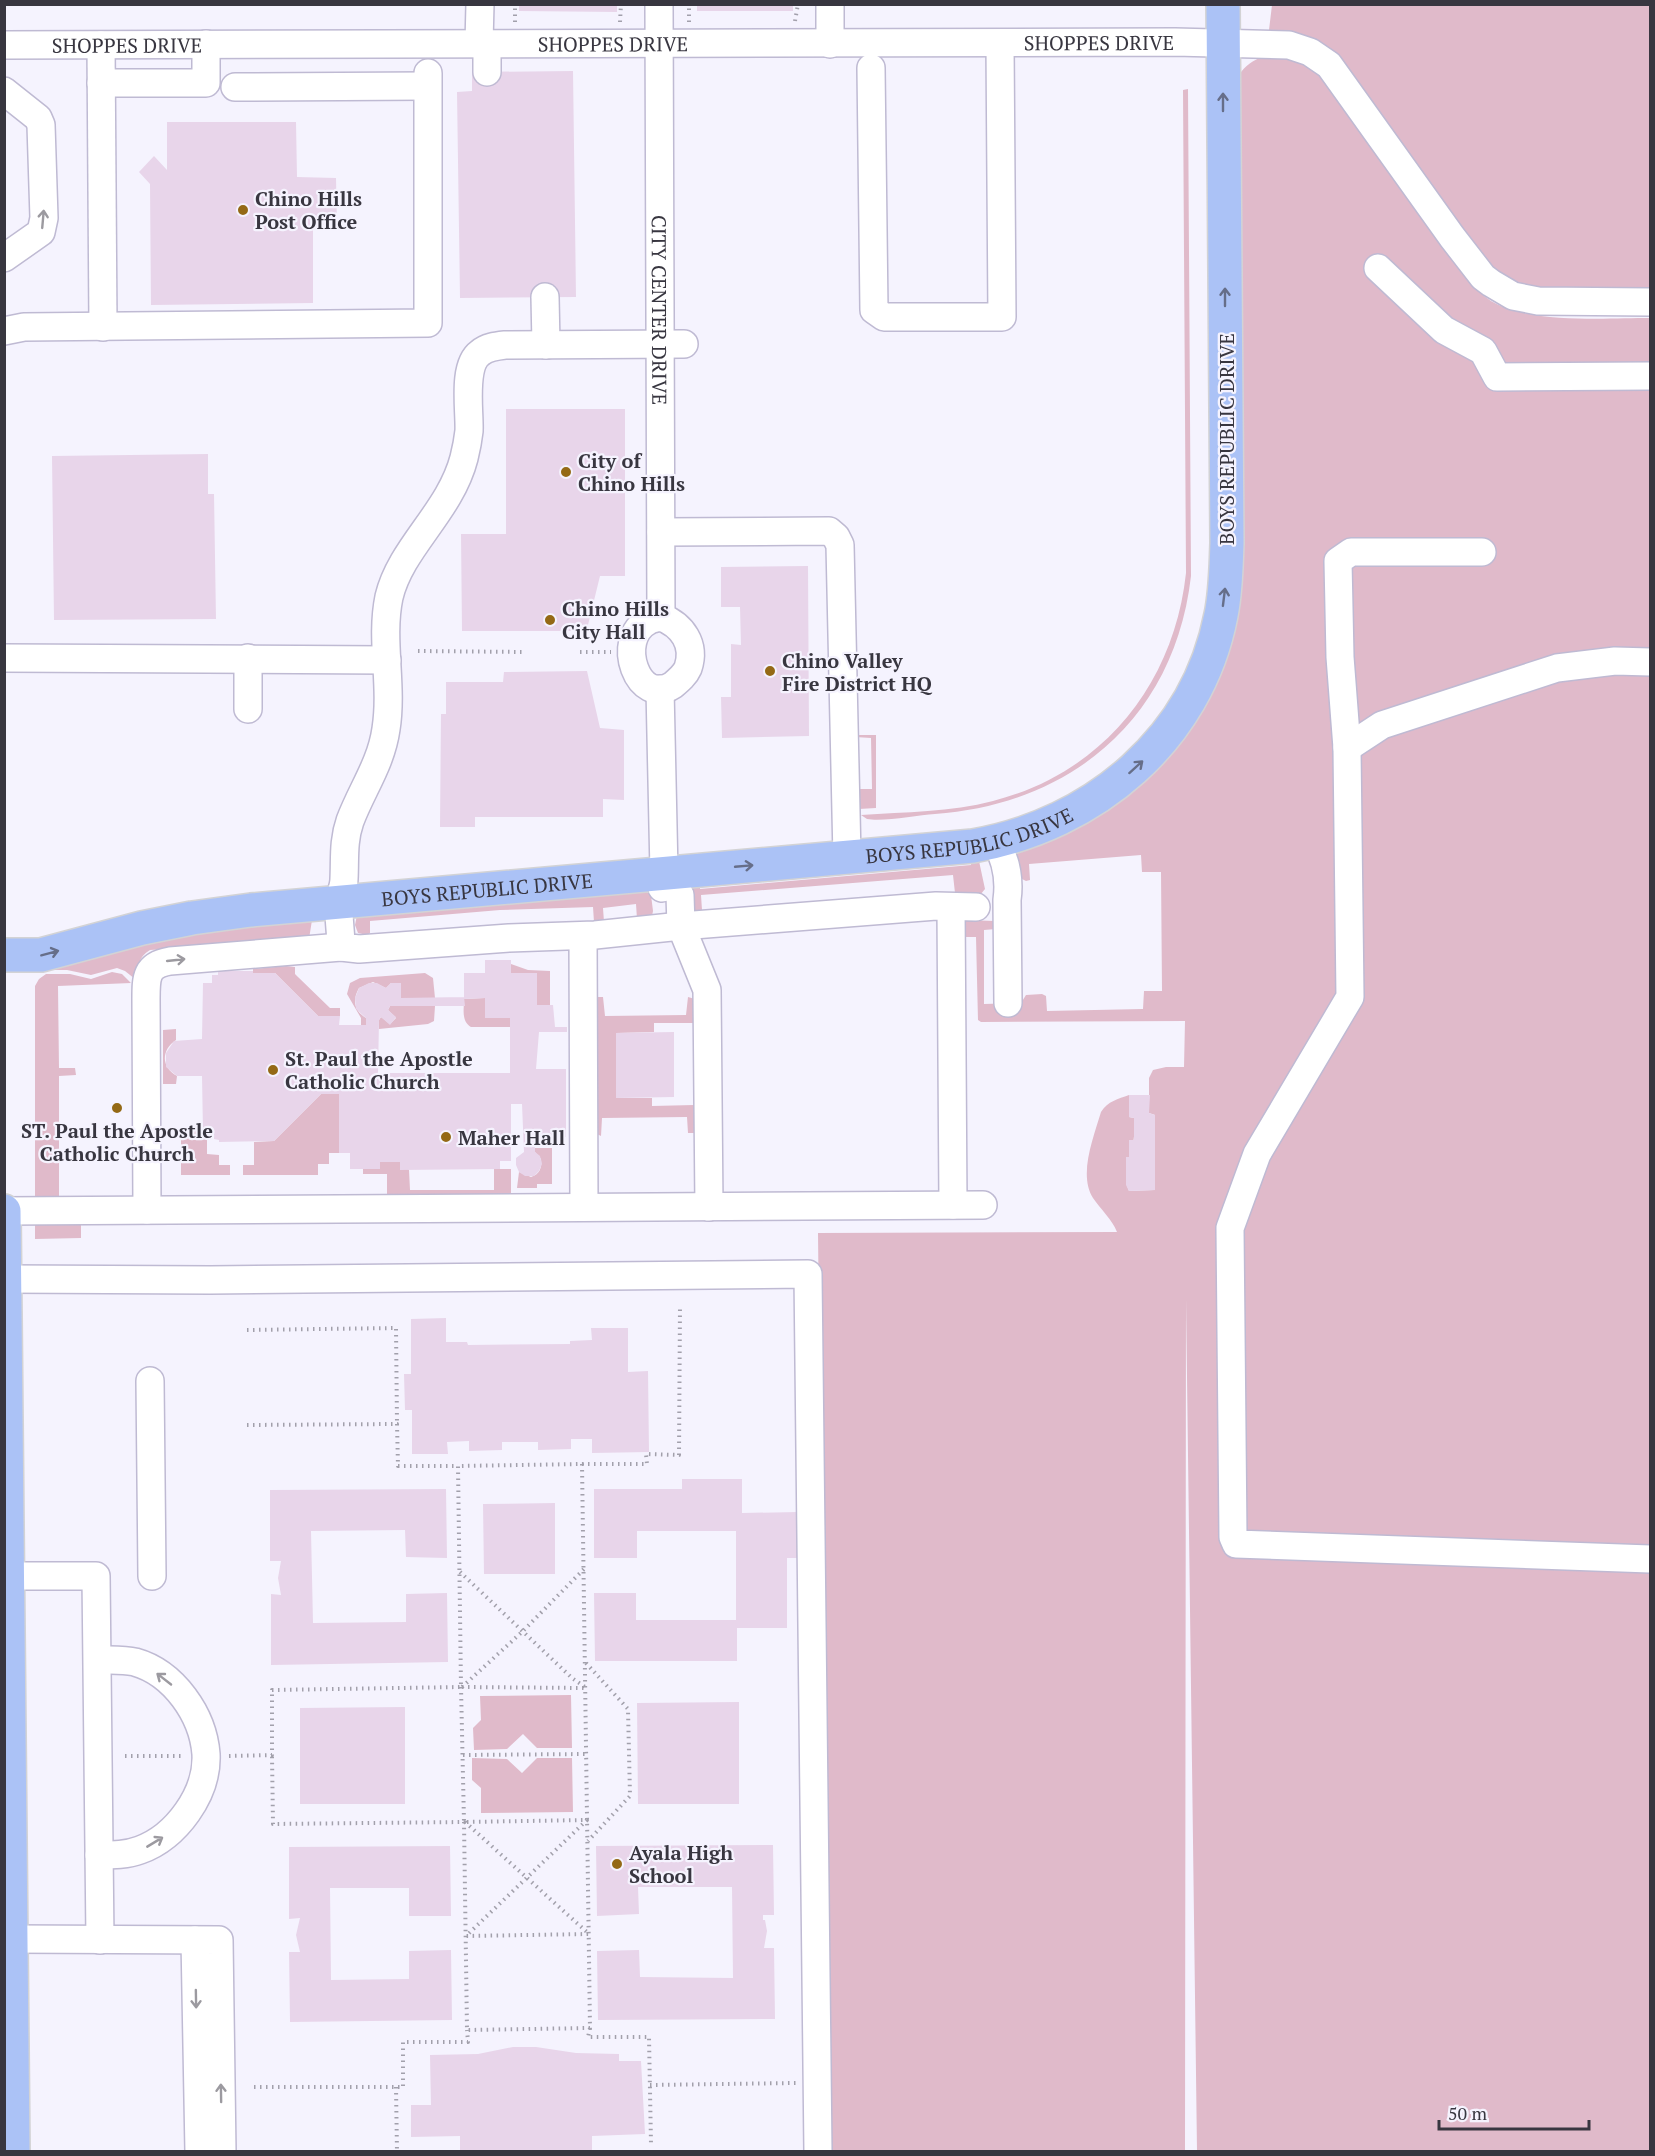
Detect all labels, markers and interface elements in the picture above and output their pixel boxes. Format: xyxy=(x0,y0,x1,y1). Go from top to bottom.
street label: SHOPPES DRIVE xyxy=(1024,29,1174,56)
street label: SHOPPES DRIVE xyxy=(538,30,688,57)
street label: SHOPPES DRIVE xyxy=(52,31,202,58)
one-way arrow xyxy=(1218,92,1229,112)
place label: Chino Hills Post Office xyxy=(255,185,362,235)
marker: Chino Hills Post Office xyxy=(236,203,250,217)
one-way arrow xyxy=(37,209,48,229)
street label: CITY CENTER DRIVE xyxy=(646,215,674,405)
one-way arrow xyxy=(1219,287,1231,307)
street label: BOYS REPUBLIC DRIVE xyxy=(1213,333,1240,545)
place label: City of Chino Hills xyxy=(578,447,685,497)
marker: City of Chino Hills xyxy=(559,465,573,479)
one-way arrow xyxy=(1218,587,1229,607)
place label: Chino Hills City Hall xyxy=(562,595,669,645)
marker: Chino Hills City Hall xyxy=(543,613,557,627)
place label: Chino Valley Fire District HQ xyxy=(782,647,933,697)
marker: Chino Valley Fire District HQ xyxy=(763,664,777,678)
one-way arrow xyxy=(1128,760,1143,774)
street label: BOYS REPUBLIC DRIVE xyxy=(864,801,1077,869)
one-way arrow xyxy=(733,860,753,871)
street label: BOYS REPUBLIC DRIVE xyxy=(380,866,594,912)
one-way arrow xyxy=(40,946,59,958)
one-way arrow xyxy=(166,954,186,965)
place label: St. Paul the Apostle Catholic Church xyxy=(285,1045,473,1095)
marker: St. Paul the Apostle Catholic Church xyxy=(266,1063,280,1077)
marker: ST. Paul the Apostle Catholic Church xyxy=(110,1101,124,1115)
place label: ST. Paul the Apostle Catholic Church xyxy=(21,1117,213,1167)
place label: Maher Hall xyxy=(458,1124,565,1151)
marker: Maher Hall xyxy=(439,1130,453,1144)
one-way arrow xyxy=(156,1672,172,1685)
one-way arrow xyxy=(146,1836,163,1848)
place label: Ayala High School xyxy=(629,1839,733,1889)
marker: Ayala High School xyxy=(610,1857,624,1871)
one-way arrow xyxy=(190,1988,202,2008)
one-way arrow xyxy=(215,2084,227,2104)
scale bar xyxy=(1439,2093,1589,2131)
text: 50 m xyxy=(1448,2101,1488,2125)

